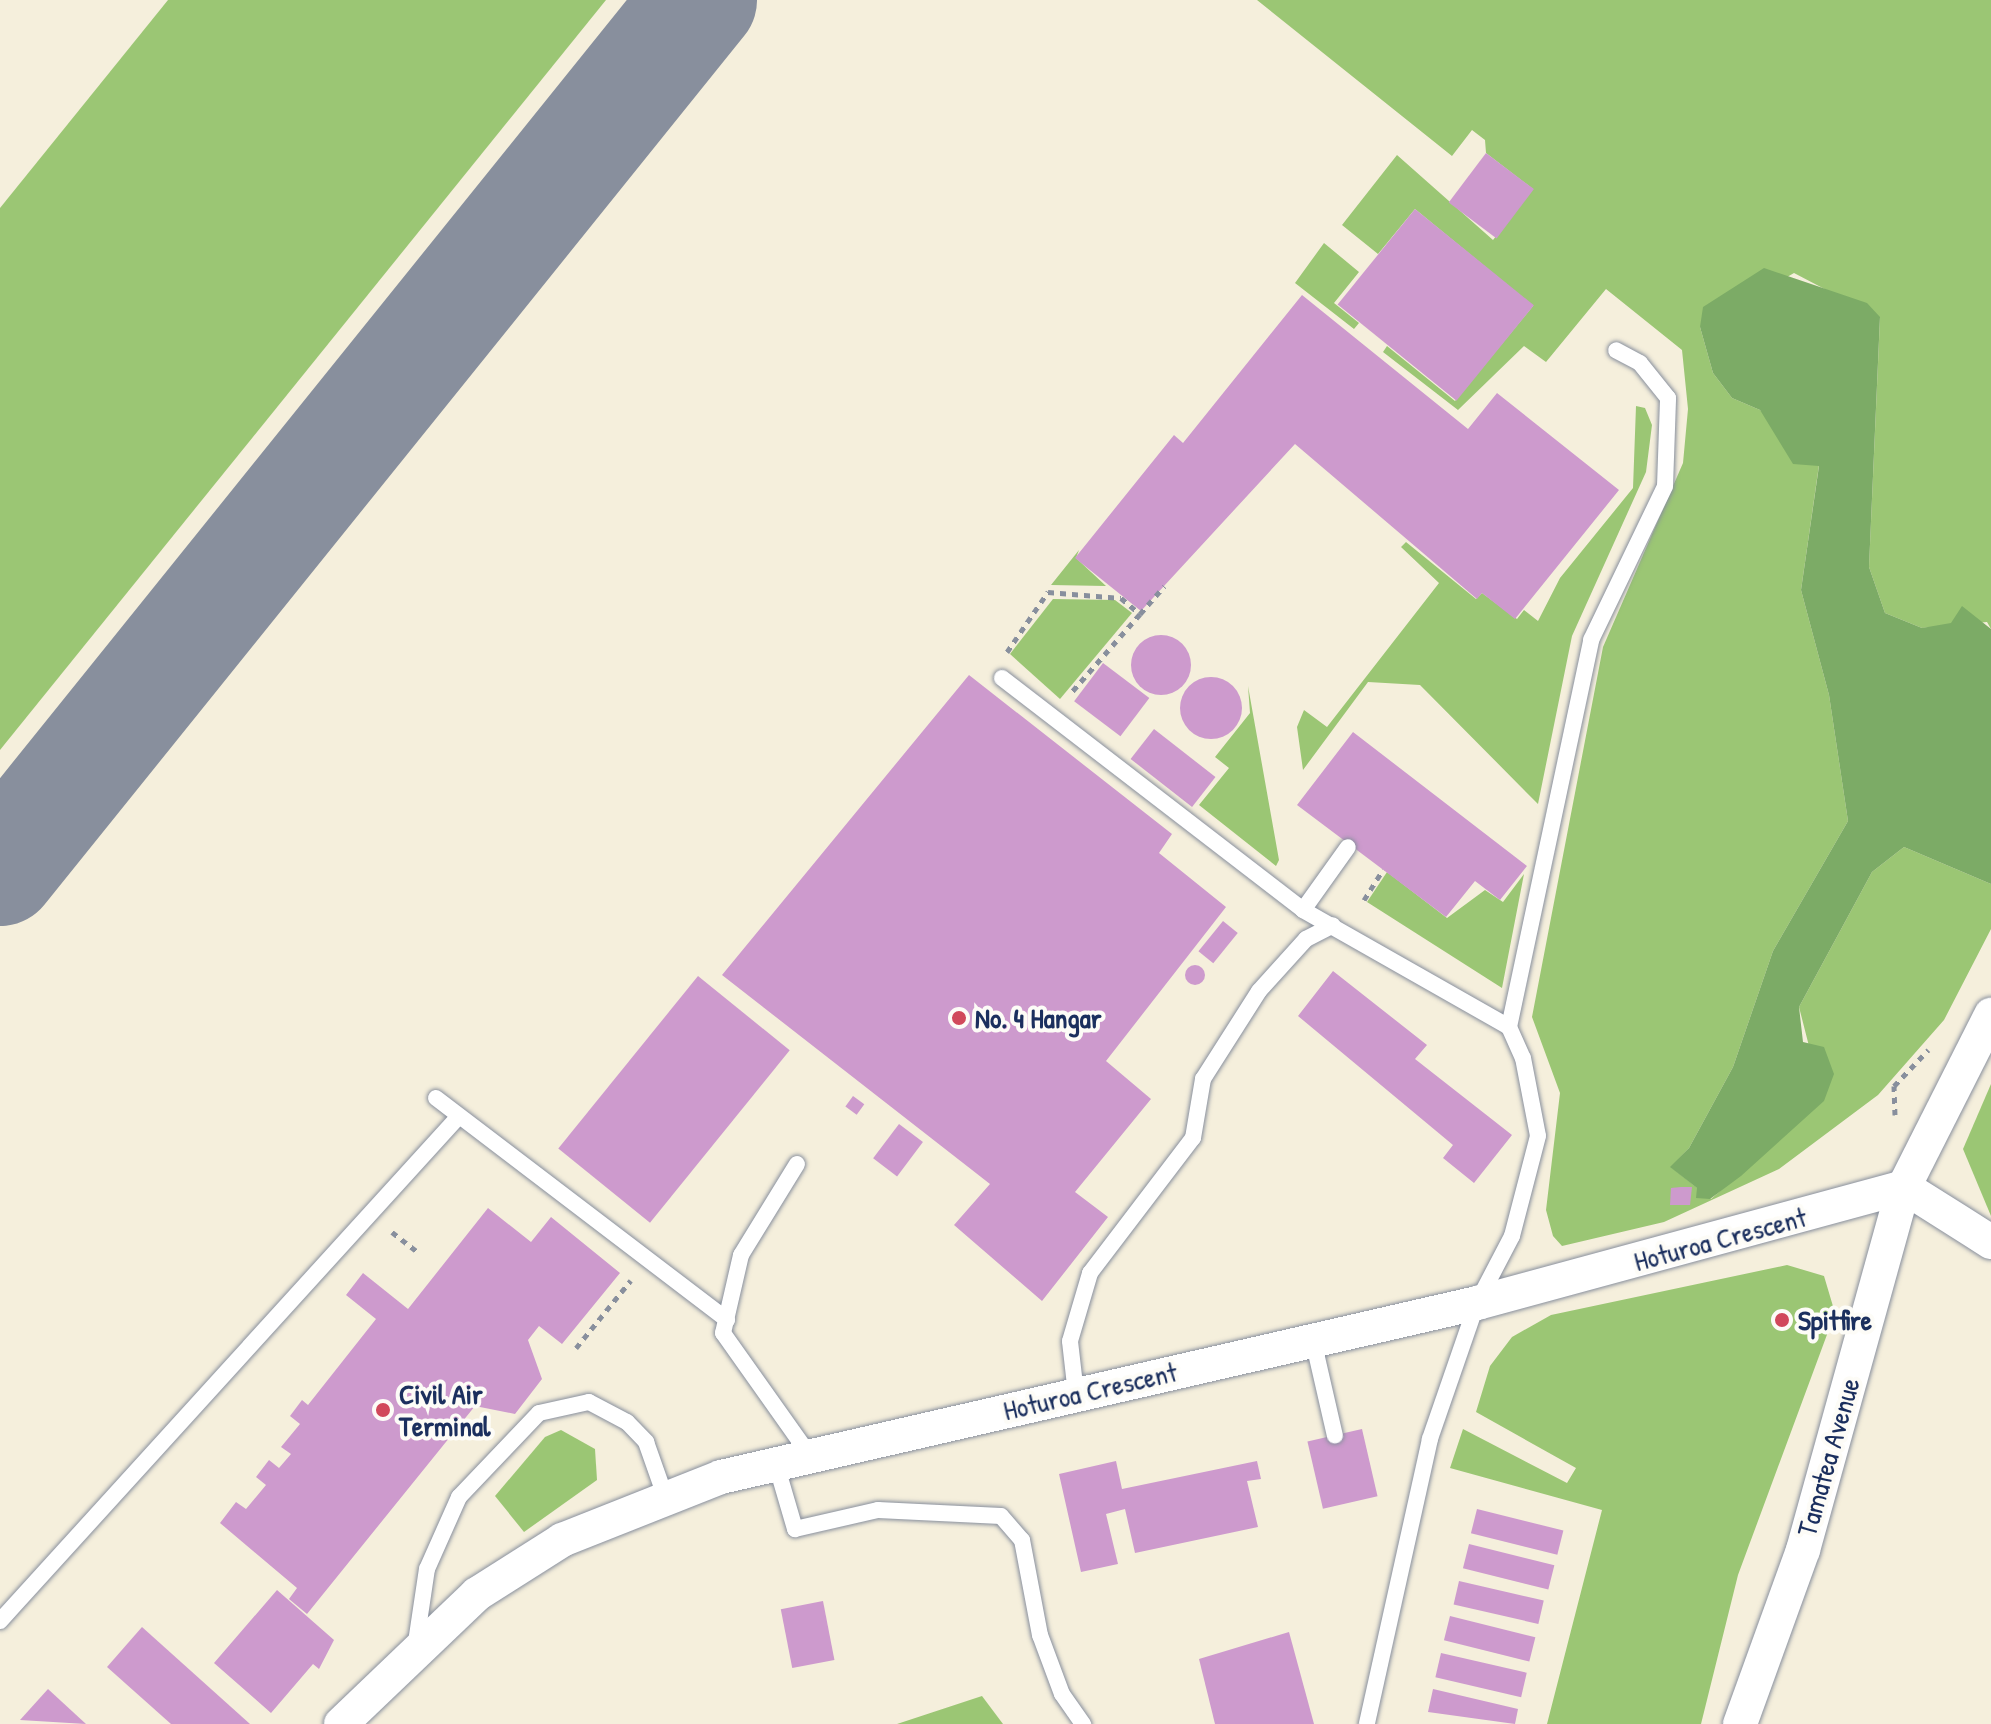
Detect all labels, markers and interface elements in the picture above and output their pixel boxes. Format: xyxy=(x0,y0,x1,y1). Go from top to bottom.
place label: No. 4 Hangar xyxy=(975,1001,1102,1035)
marker: No. 4 Hangar xyxy=(950,1009,968,1027)
street label: Hoturoa Crescent xyxy=(1630,1200,1810,1278)
place label: Spitfire xyxy=(1798,1303,1872,1337)
marker: Spitfire xyxy=(1773,1311,1791,1329)
street label: Hoturoa Crescent xyxy=(1000,1355,1180,1427)
street label: Tamatea Avenue xyxy=(1789,1374,1867,1540)
place label: Civil Air Terminal xyxy=(399,1377,490,1443)
marker: Civil Air Terminal xyxy=(374,1401,392,1419)

